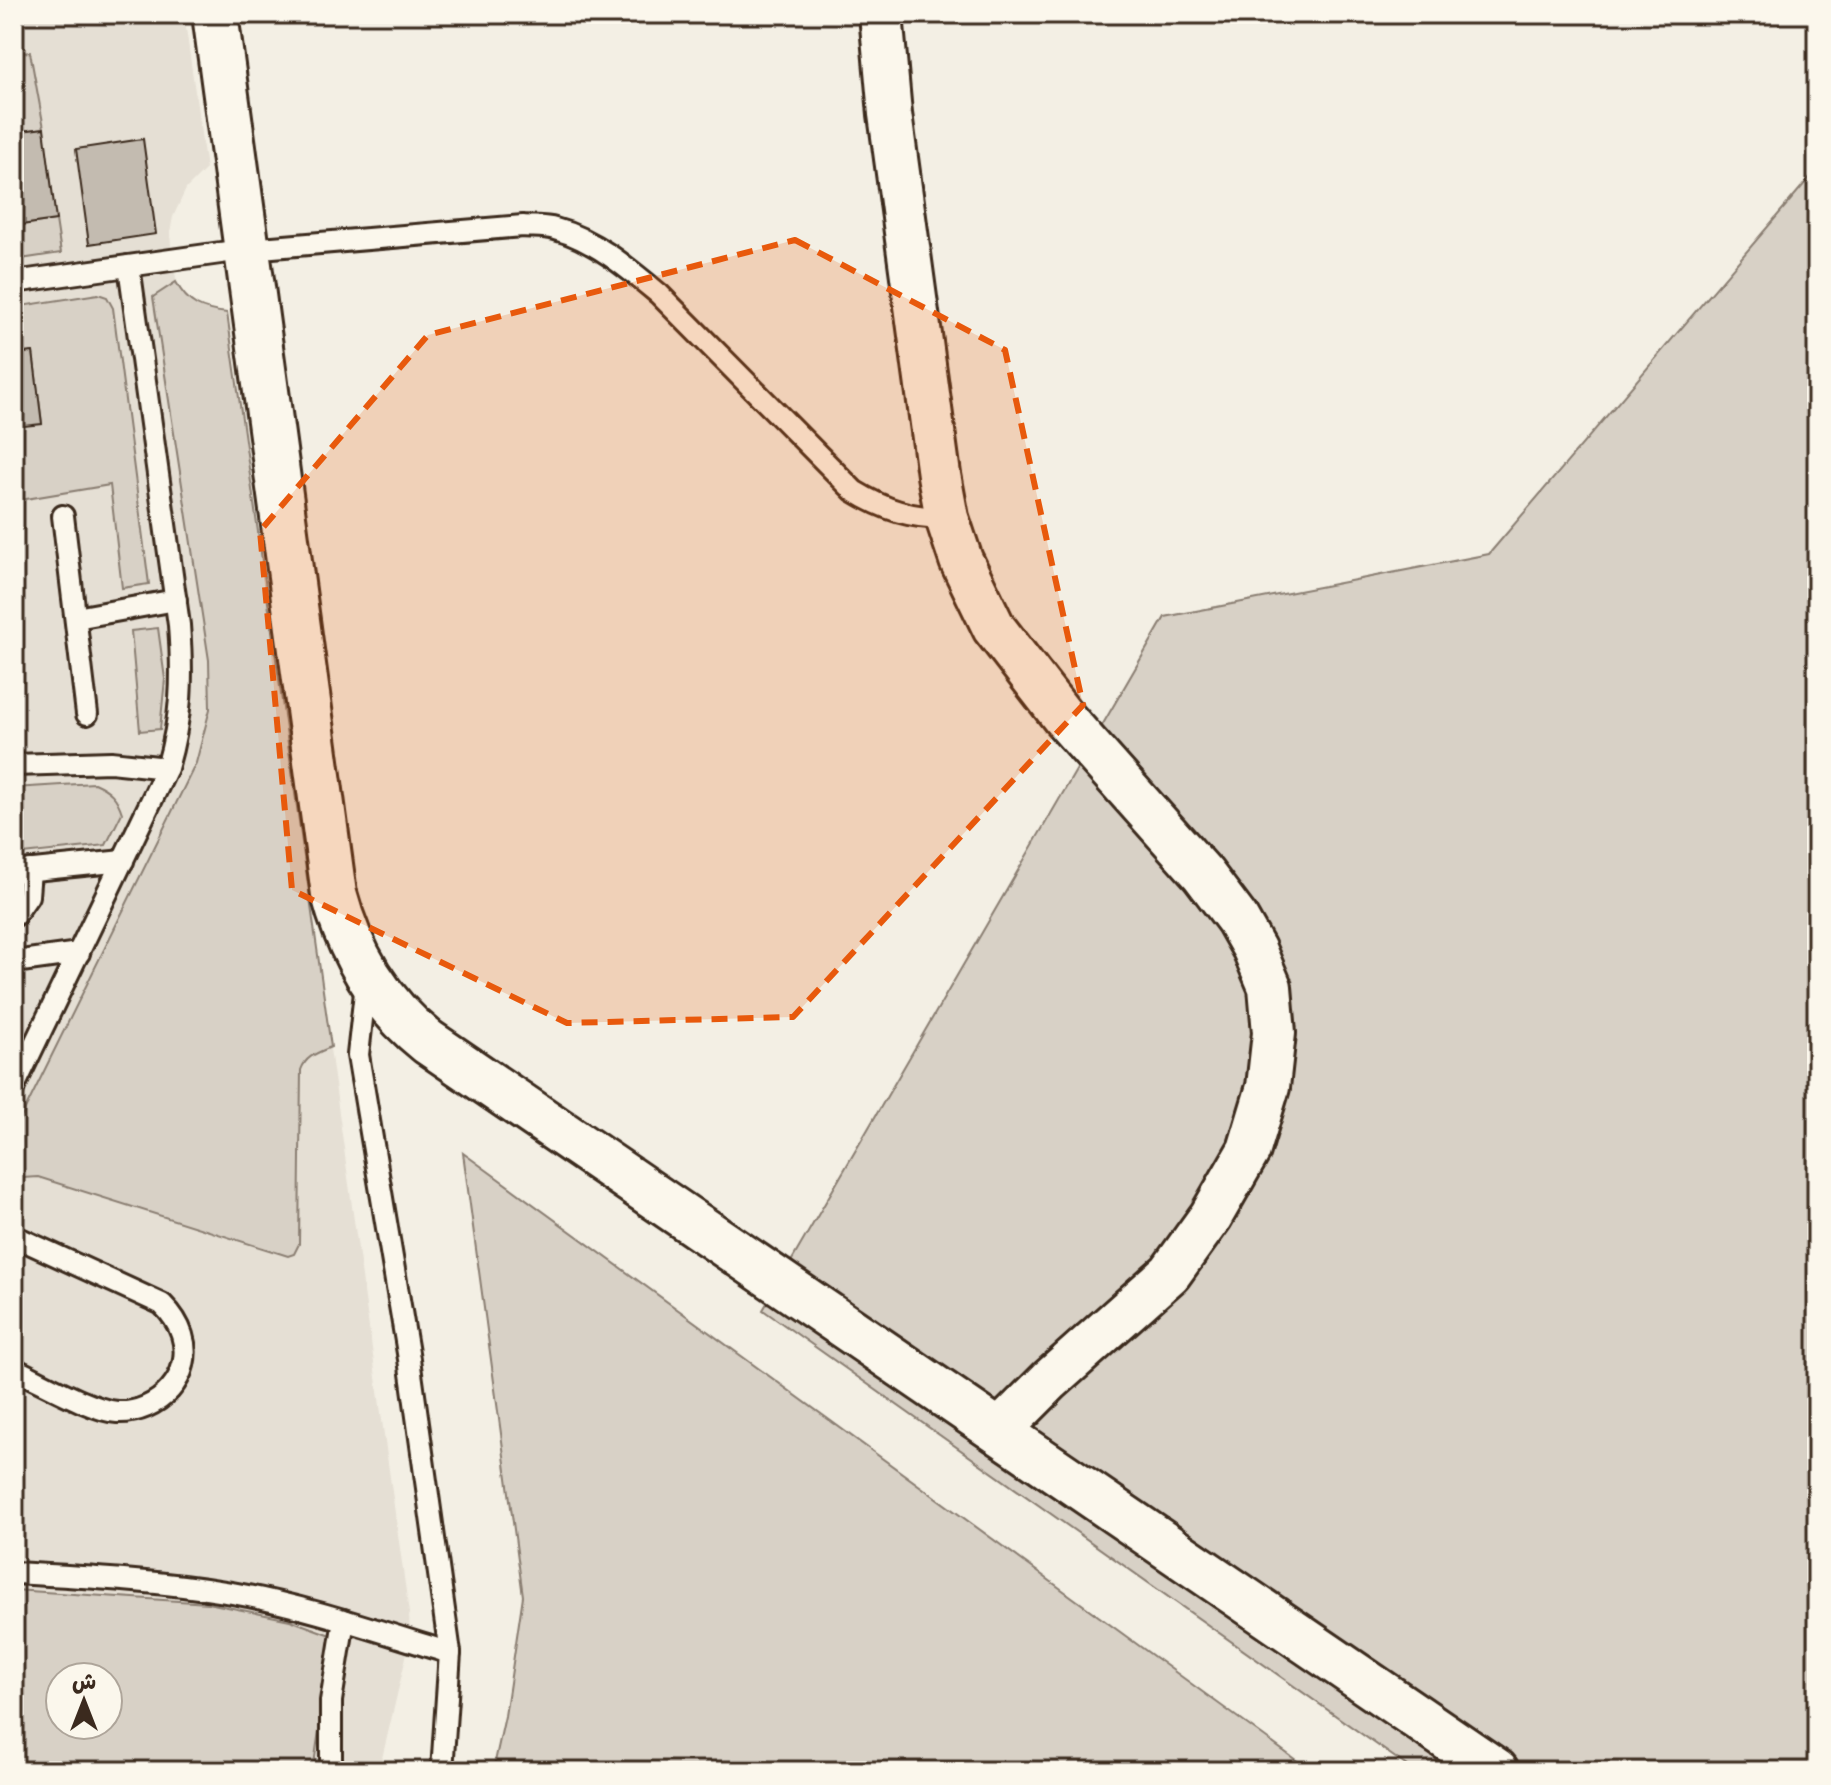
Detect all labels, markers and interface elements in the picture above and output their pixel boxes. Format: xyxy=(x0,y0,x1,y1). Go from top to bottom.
north arrow xyxy=(44,1661,124,1741)
text: ش xyxy=(72,1666,96,1701)

